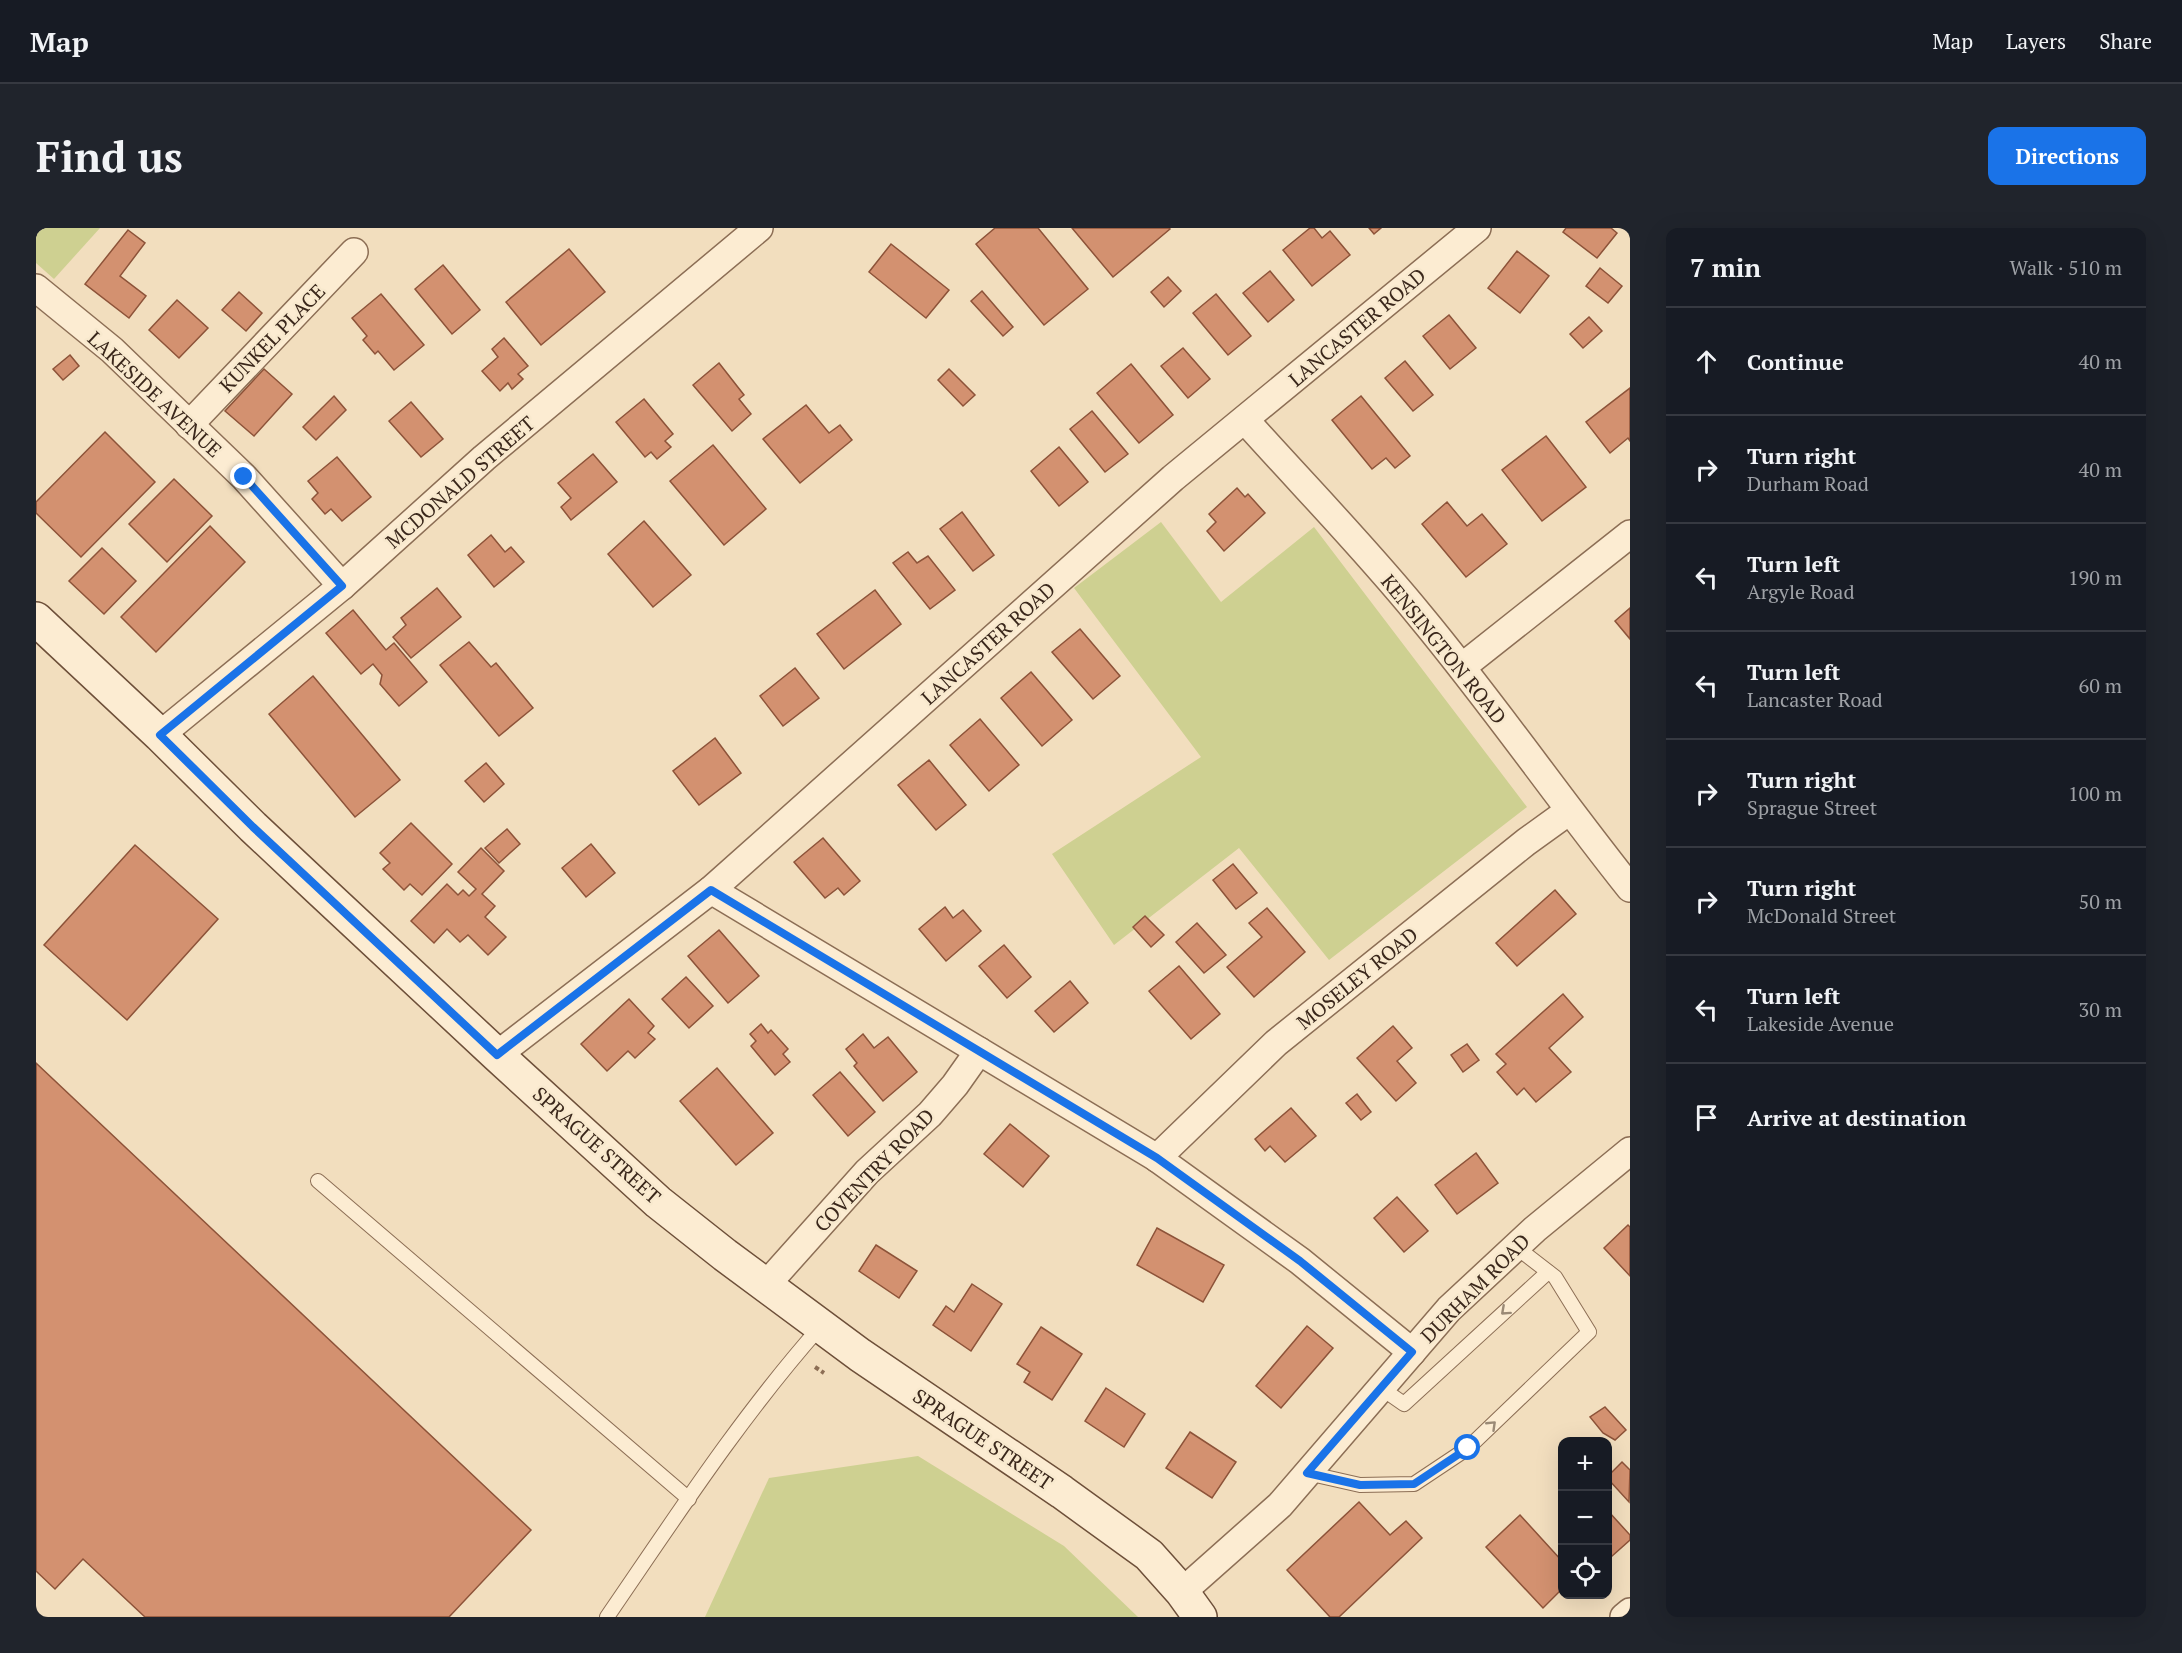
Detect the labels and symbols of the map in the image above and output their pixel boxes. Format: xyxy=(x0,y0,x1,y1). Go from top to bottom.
street label: LANCASTER ROAD xyxy=(1283,262,1431,392)
street label: KUNKEL PLACE xyxy=(213,278,331,398)
street label: LAKESIDE AVENUE xyxy=(82,325,228,463)
street label: MCDONALD STREET xyxy=(380,410,540,554)
route end xyxy=(230,463,256,489)
street label: KENSINGTON ROAD xyxy=(1375,569,1513,729)
street label: LANCASTER ROAD xyxy=(915,576,1061,710)
street label: MOSELEY ROAD xyxy=(1291,921,1423,1035)
street label: SPRAGUE STREET xyxy=(527,1080,667,1210)
street label: COVENTRY ROAD xyxy=(808,1102,940,1238)
street label: DURHAM ROAD xyxy=(1414,1227,1536,1349)
one-way arrow xyxy=(1501,1304,1512,1315)
street label: SPRAGUE STREET xyxy=(908,1382,1058,1496)
one-way arrow xyxy=(1484,1422,1495,1433)
route start xyxy=(1454,1434,1480,1460)

